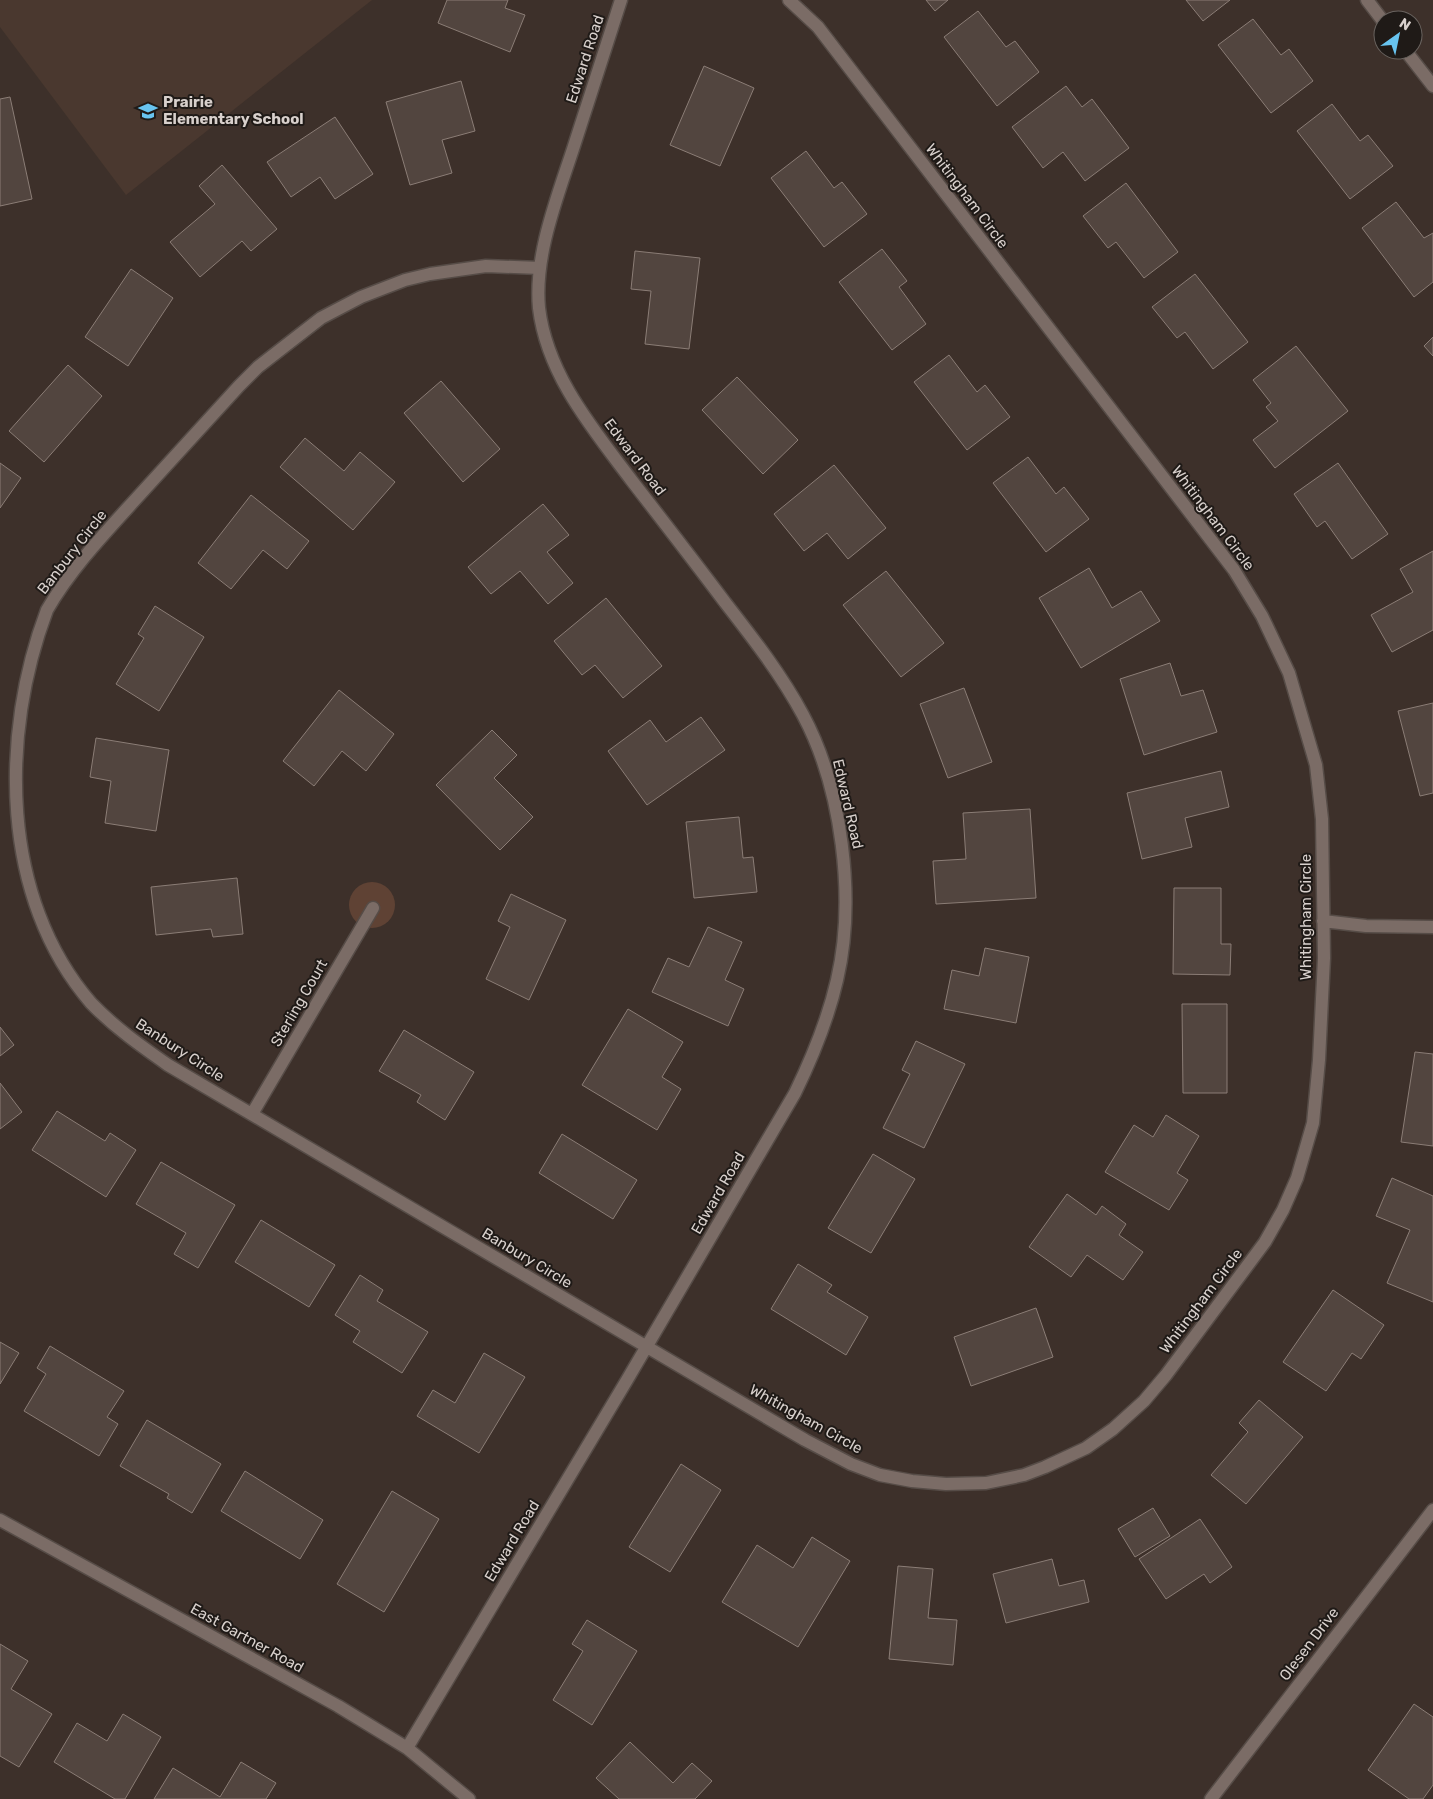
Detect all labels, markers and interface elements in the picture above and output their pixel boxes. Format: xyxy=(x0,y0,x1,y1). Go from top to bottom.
north arrow xyxy=(1373,10,1423,60)
street label: Edward Road xyxy=(562,13,608,105)
text: N xyxy=(1396,15,1414,34)
place label: Prairie Elementary School xyxy=(163,93,304,128)
school or university icon: Prairie Elementary School xyxy=(137,100,159,122)
street label: Whitingham Circle xyxy=(922,140,1012,252)
street label: Edward Road xyxy=(600,415,670,499)
street label: Whitingham Circle xyxy=(1168,462,1258,574)
street label: Banbury Circle xyxy=(33,506,111,598)
street label: Edward Road xyxy=(829,757,867,851)
street label: Whitingham Circle xyxy=(1297,854,1315,980)
street label: Sterling Court xyxy=(267,956,331,1050)
street label: Banbury Circle xyxy=(132,1015,228,1085)
street label: Edward Road xyxy=(687,1149,749,1237)
street label: Banbury Circle xyxy=(479,1224,575,1292)
street label: Whitingham Circle xyxy=(1156,1245,1246,1357)
street label: Whitingham Circle xyxy=(746,1381,866,1457)
street label: Edward Road xyxy=(481,1497,543,1585)
street label: East Gartner Road xyxy=(187,1599,307,1677)
street label: Olesen Drive xyxy=(1276,1604,1342,1684)

